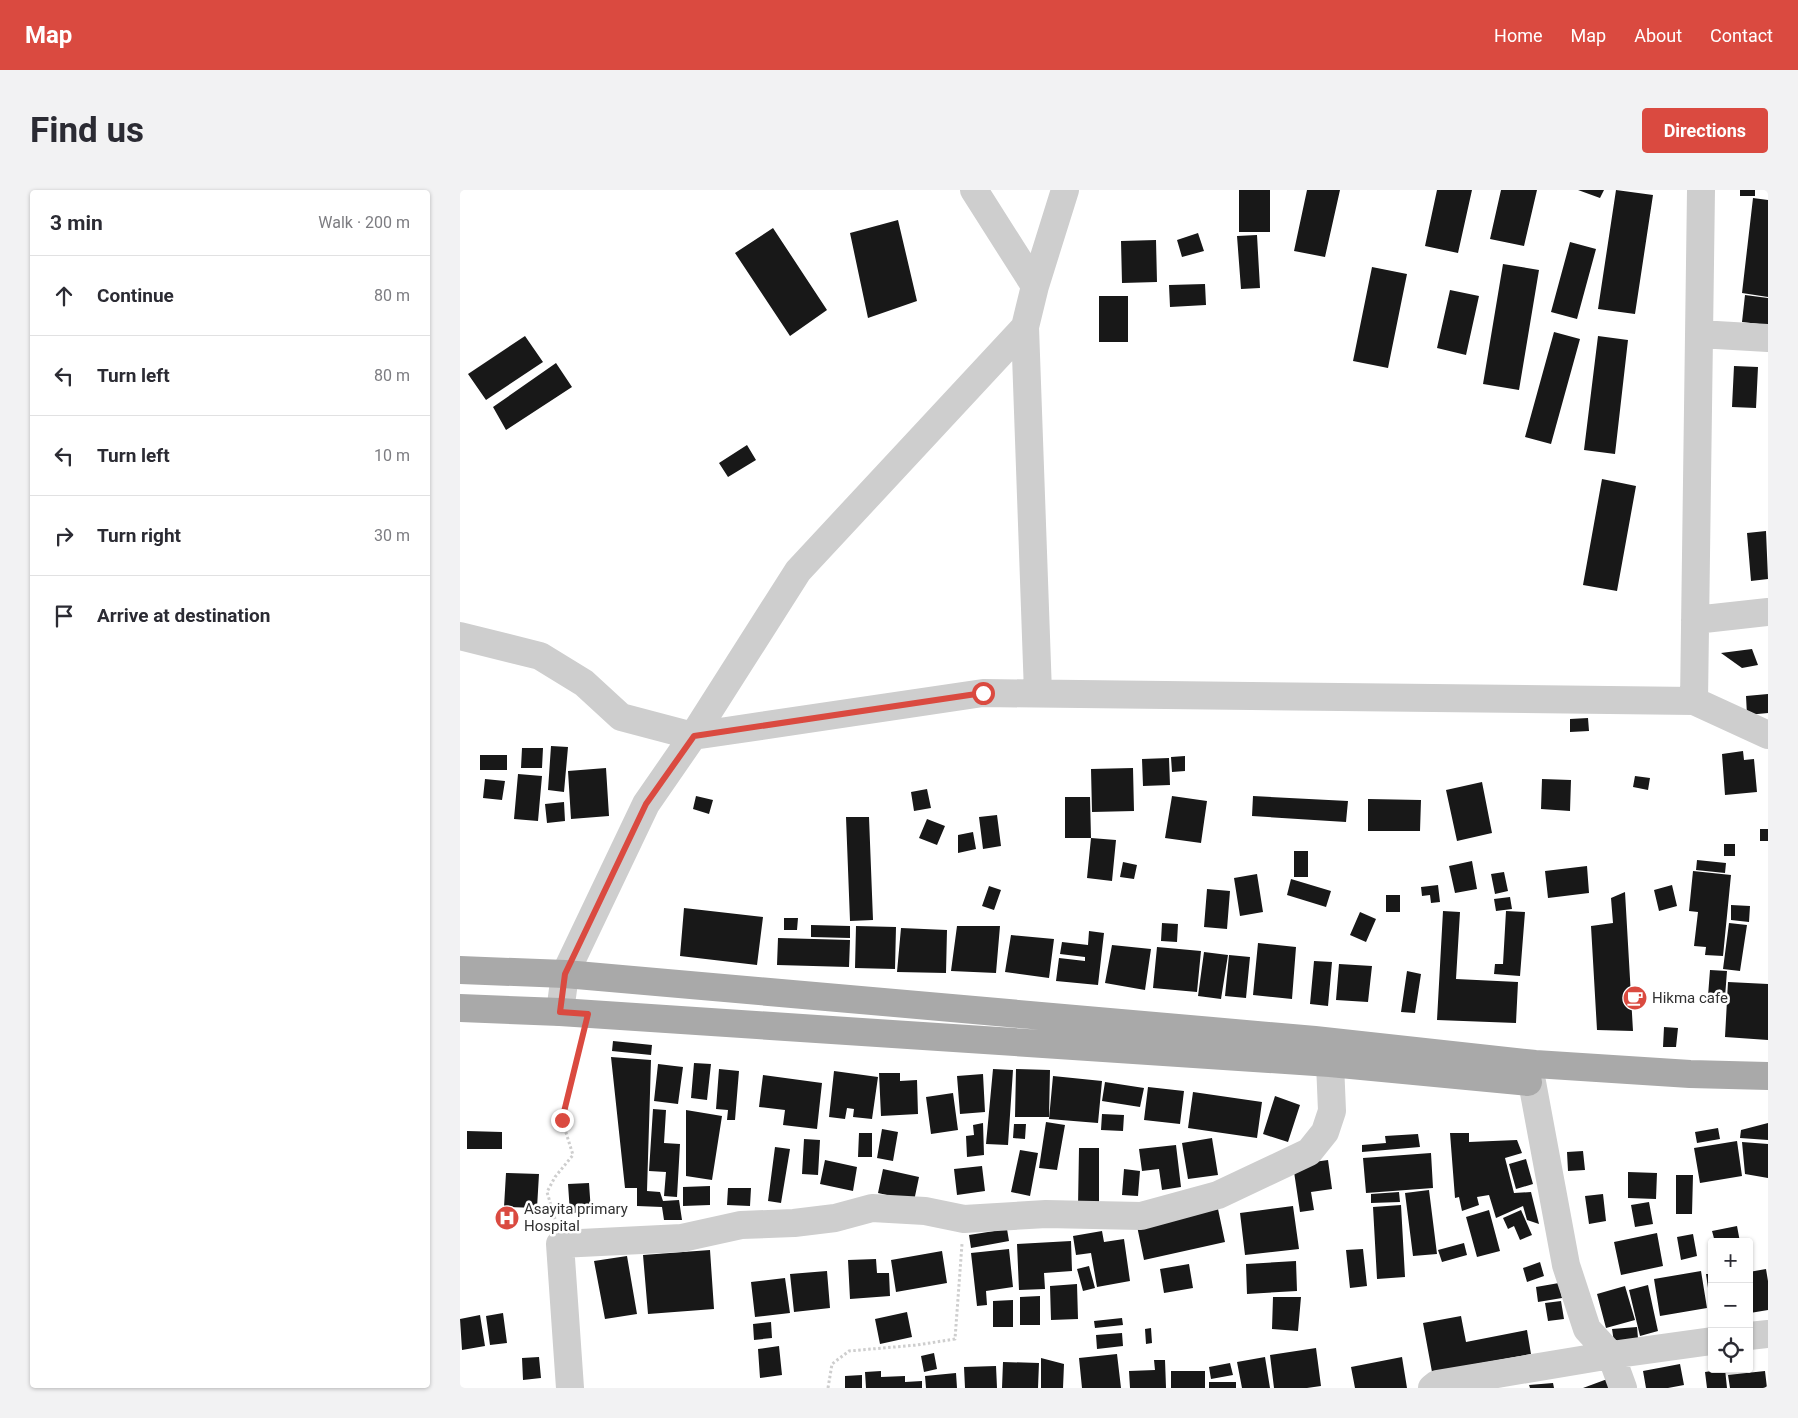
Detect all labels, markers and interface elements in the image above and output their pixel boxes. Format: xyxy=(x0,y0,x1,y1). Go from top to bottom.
text: Map xyxy=(25,21,72,49)
text: Home xyxy=(1494,25,1543,46)
text: Map xyxy=(1571,25,1606,46)
text: About xyxy=(1634,25,1682,46)
text: Contact xyxy=(1710,25,1773,46)
button: Directions xyxy=(1642,108,1768,153)
text: Find us xyxy=(30,110,144,151)
text: 3 min xyxy=(50,211,103,235)
text: Walk · 200 m xyxy=(318,213,410,232)
icon: ahead xyxy=(50,282,78,310)
text: Continue xyxy=(97,284,174,307)
text: 80 m xyxy=(374,286,410,305)
icon: left xyxy=(50,362,78,390)
text: Turn left xyxy=(97,364,170,387)
text: 80 m xyxy=(374,366,410,385)
icon: left xyxy=(50,442,78,470)
text: Turn left xyxy=(97,444,170,467)
text: 10 m xyxy=(374,446,410,465)
icon: right xyxy=(50,522,78,550)
text: Turn right xyxy=(97,524,181,547)
text: 30 m xyxy=(374,526,410,545)
icon: arrive xyxy=(50,602,78,630)
text: Arrive at destination xyxy=(97,604,270,627)
route start xyxy=(972,682,995,705)
cafe icon: Hikma cafe xyxy=(1622,985,1648,1011)
place label: Hikma cafe xyxy=(1652,989,1728,1007)
route end xyxy=(551,1109,574,1132)
place label: Asayita primary Hospital xyxy=(524,1200,628,1235)
hospital icon: Asayita primary Hospital xyxy=(494,1205,520,1231)
map controls xyxy=(1708,1238,1753,1373)
button: + xyxy=(1708,1238,1753,1283)
button: − xyxy=(1708,1283,1753,1328)
button: locate xyxy=(1708,1328,1753,1373)

